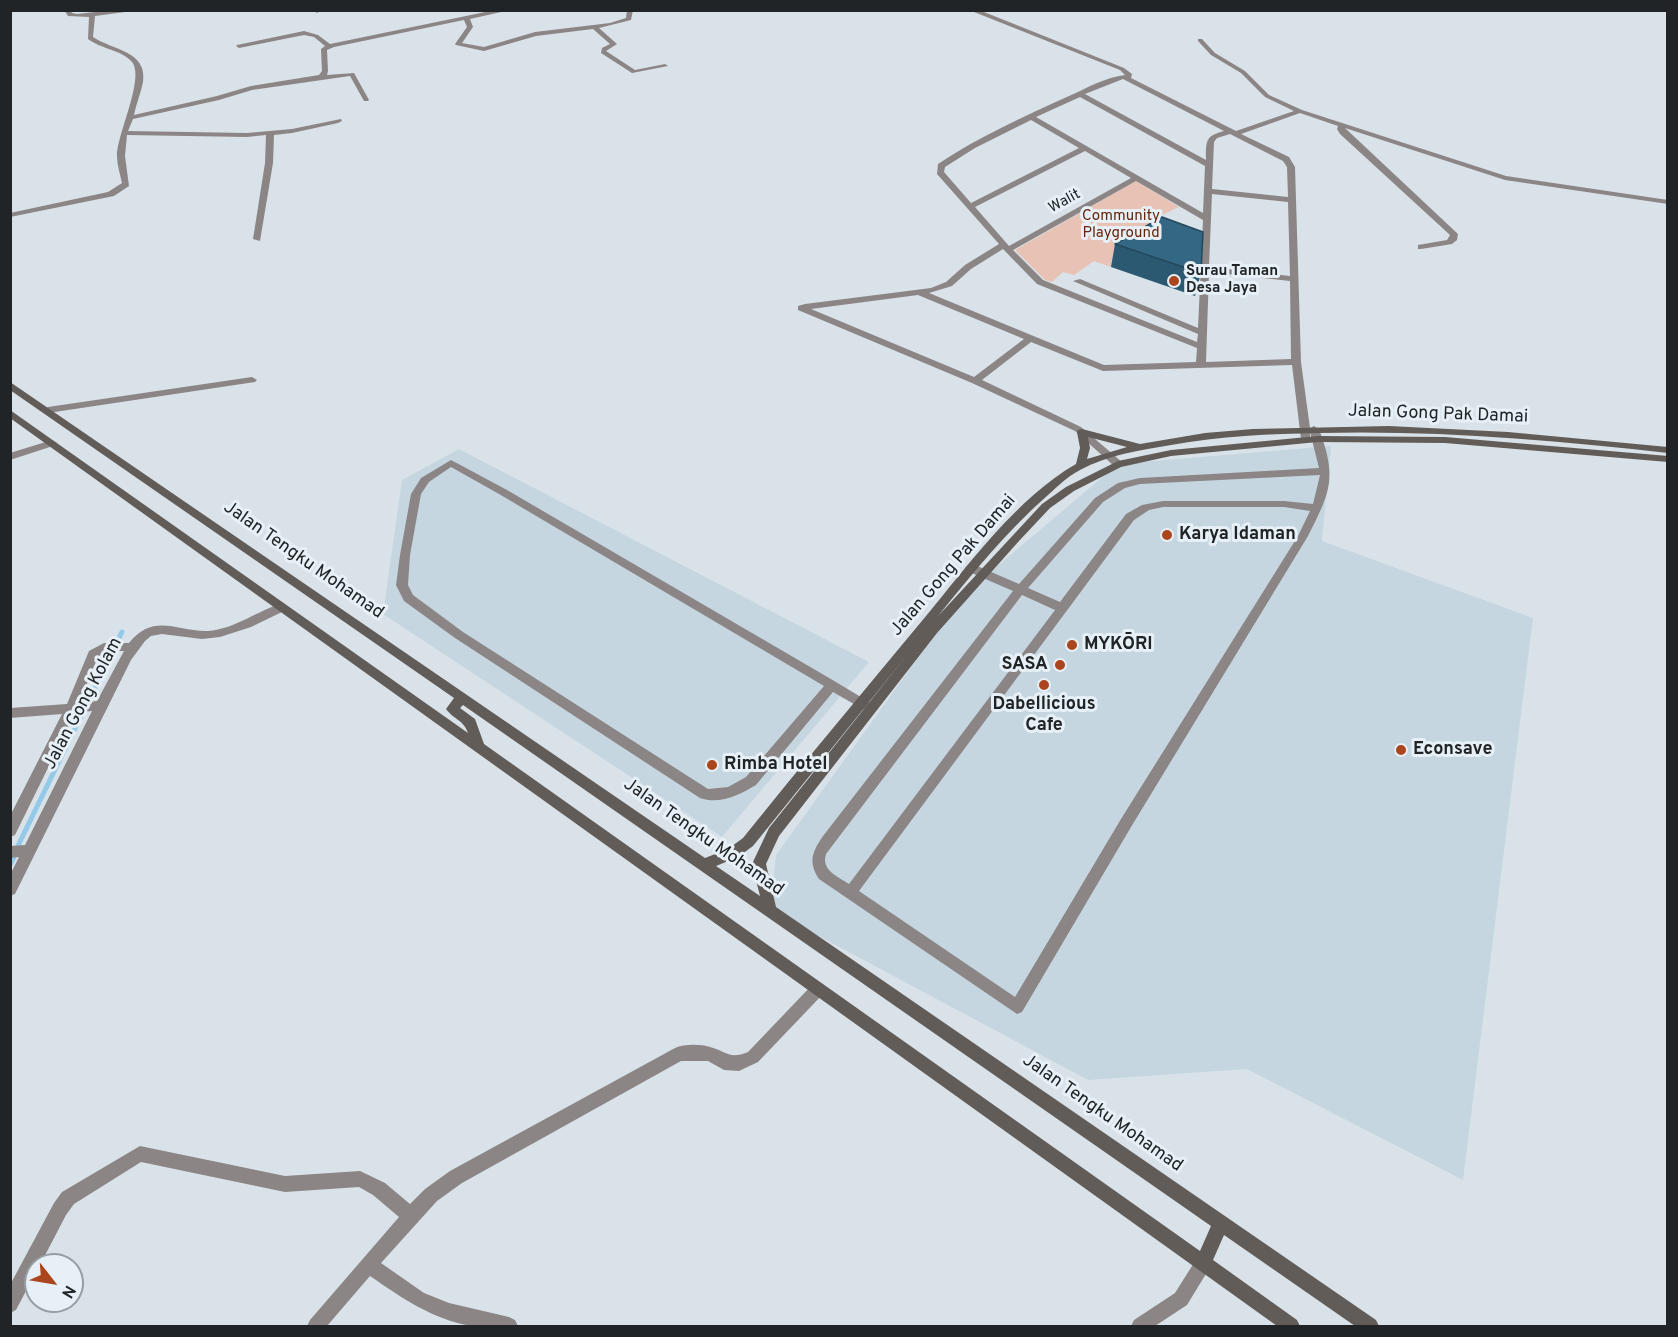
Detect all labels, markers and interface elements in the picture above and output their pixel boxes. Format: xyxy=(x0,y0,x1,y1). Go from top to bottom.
street label: Walit xyxy=(1046,186,1084,218)
park label: Community Playground xyxy=(1082,208,1160,243)
place label: Surau Taman Desa Jaya xyxy=(1186,263,1278,298)
marker: Surau Taman Desa Jaya xyxy=(1167,274,1181,288)
street label: Jalan Gong Pak Damai xyxy=(1347,401,1529,429)
street label: Jalan Gong Pak Damai xyxy=(887,491,1021,641)
street label: Jalan Tengku Mohamad xyxy=(219,497,387,625)
place label: Karya Idaman xyxy=(1179,524,1296,546)
marker: Karya Idaman xyxy=(1160,528,1174,542)
street label: Jalan Gong Kolam xyxy=(40,634,128,774)
place label: MYKŌRI xyxy=(1084,634,1153,656)
marker: MYKŌRI xyxy=(1065,638,1079,652)
place label: SASA xyxy=(1001,654,1048,676)
marker: SASA xyxy=(1053,658,1067,672)
marker: Dabellicious Cafe xyxy=(1037,678,1051,692)
place label: Dabellicious Cafe xyxy=(992,694,1096,736)
place label: Econsave xyxy=(1413,739,1492,761)
marker: Econsave xyxy=(1394,743,1408,757)
place label: Rimba Hotel xyxy=(724,754,828,776)
marker: Rimba Hotel xyxy=(705,758,719,772)
street label: Jalan Tengku Mohamad xyxy=(619,774,787,902)
street label: Jalan Tengku Mohamad xyxy=(1018,1050,1186,1178)
north arrow xyxy=(24,1253,84,1313)
text: N xyxy=(56,1281,79,1301)

